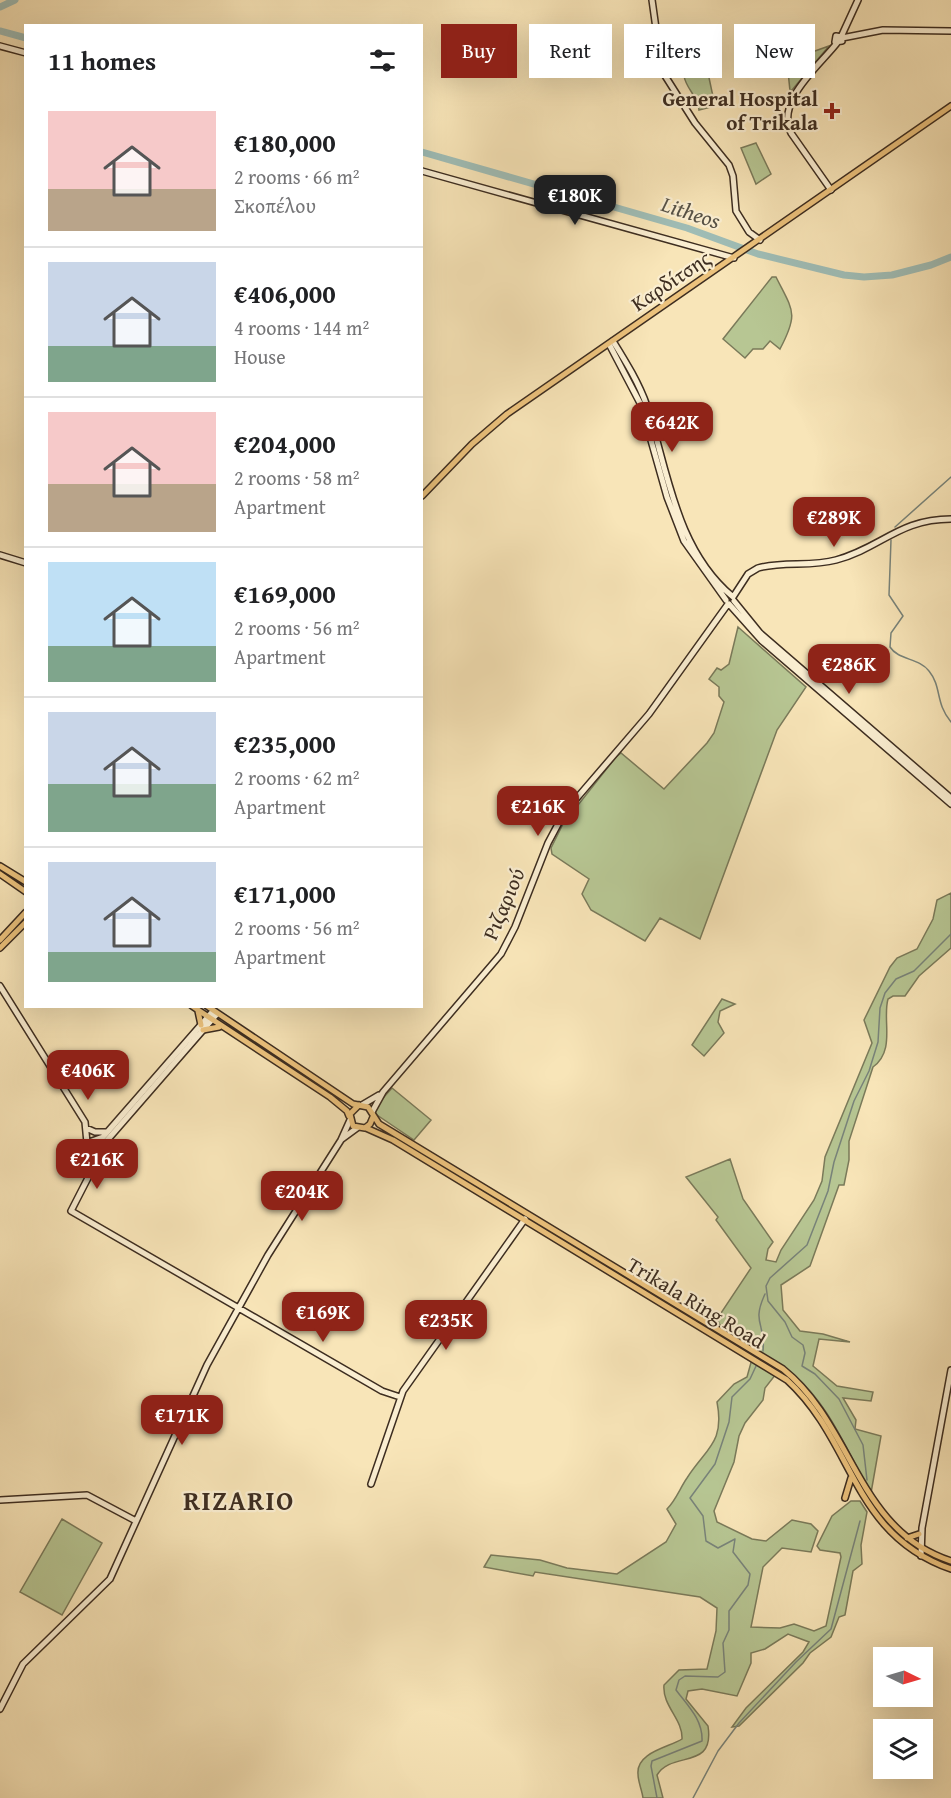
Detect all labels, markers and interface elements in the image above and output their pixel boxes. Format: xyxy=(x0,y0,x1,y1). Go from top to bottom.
chip: Buy xyxy=(441,24,517,78)
chip: Rent xyxy=(529,24,612,78)
chip: Filters xyxy=(624,24,722,78)
chip: New xyxy=(734,24,815,78)
text: 11 homes xyxy=(48,41,156,80)
icon: filters xyxy=(366,44,399,77)
place label: General Hospital of Trikala xyxy=(662,83,818,138)
marker: General Hospital of Trikala xyxy=(823,102,841,120)
text: €180,000 xyxy=(234,123,336,162)
icon: home xyxy=(96,135,168,207)
text: 2 rooms · 66 m² xyxy=(234,162,360,191)
pin: €180K xyxy=(533,175,617,226)
text: €180K xyxy=(548,180,602,209)
water label: Litheos xyxy=(657,187,725,237)
text: Σκοπέλου xyxy=(234,191,316,220)
street label: Καρδίτσης xyxy=(625,242,717,319)
text: €406,000 xyxy=(234,274,336,313)
icon: home xyxy=(96,286,168,358)
text: 4 rooms · 144 m² xyxy=(234,313,369,342)
text: House xyxy=(234,342,286,371)
pin: €642K xyxy=(630,402,714,453)
text: €642K xyxy=(645,407,699,436)
text: €204,000 xyxy=(234,424,336,463)
icon: home xyxy=(96,436,168,508)
text: 2 rooms · 58 m² xyxy=(234,463,360,492)
text: Apartment xyxy=(234,492,326,521)
pin: €289K xyxy=(792,497,876,548)
text: €289K xyxy=(807,502,861,531)
text: €169,000 xyxy=(234,574,336,613)
icon: home xyxy=(96,586,168,658)
text: 2 rooms · 56 m² xyxy=(234,613,360,642)
text: Apartment xyxy=(234,642,326,671)
pin: €286K xyxy=(807,644,891,695)
text: €286K xyxy=(822,649,876,678)
text: €235,000 xyxy=(234,724,336,763)
icon: home xyxy=(96,736,168,808)
text: 2 rooms · 62 m² xyxy=(234,763,360,792)
pin: €216K xyxy=(496,786,580,837)
text: €216K xyxy=(511,791,565,820)
text: Apartment xyxy=(234,792,326,821)
street label: Ριζαριού xyxy=(474,863,533,945)
text: €171,000 xyxy=(234,874,336,913)
icon: home xyxy=(96,886,168,958)
text: 2 rooms · 56 m² xyxy=(234,913,360,942)
text: Apartment xyxy=(234,942,326,971)
pin: €406K xyxy=(46,1050,130,1101)
text: €406K xyxy=(61,1055,115,1084)
pin: €216K xyxy=(55,1139,139,1190)
text: €216K xyxy=(70,1144,124,1173)
pin: €204K xyxy=(260,1171,344,1222)
text: €204K xyxy=(275,1176,329,1205)
street label: Trikala Ring Road xyxy=(621,1249,772,1356)
pin: €169K xyxy=(281,1292,365,1343)
text: €169K xyxy=(296,1297,350,1326)
pin: €235K xyxy=(404,1300,488,1351)
text: €235K xyxy=(419,1305,473,1334)
pin: €171K xyxy=(140,1395,224,1446)
text: €171K xyxy=(155,1400,209,1429)
district label: RIZARIO xyxy=(183,1480,295,1520)
north arrow xyxy=(873,1647,933,1707)
map controls xyxy=(873,1647,933,1779)
button: layers xyxy=(873,1719,933,1779)

